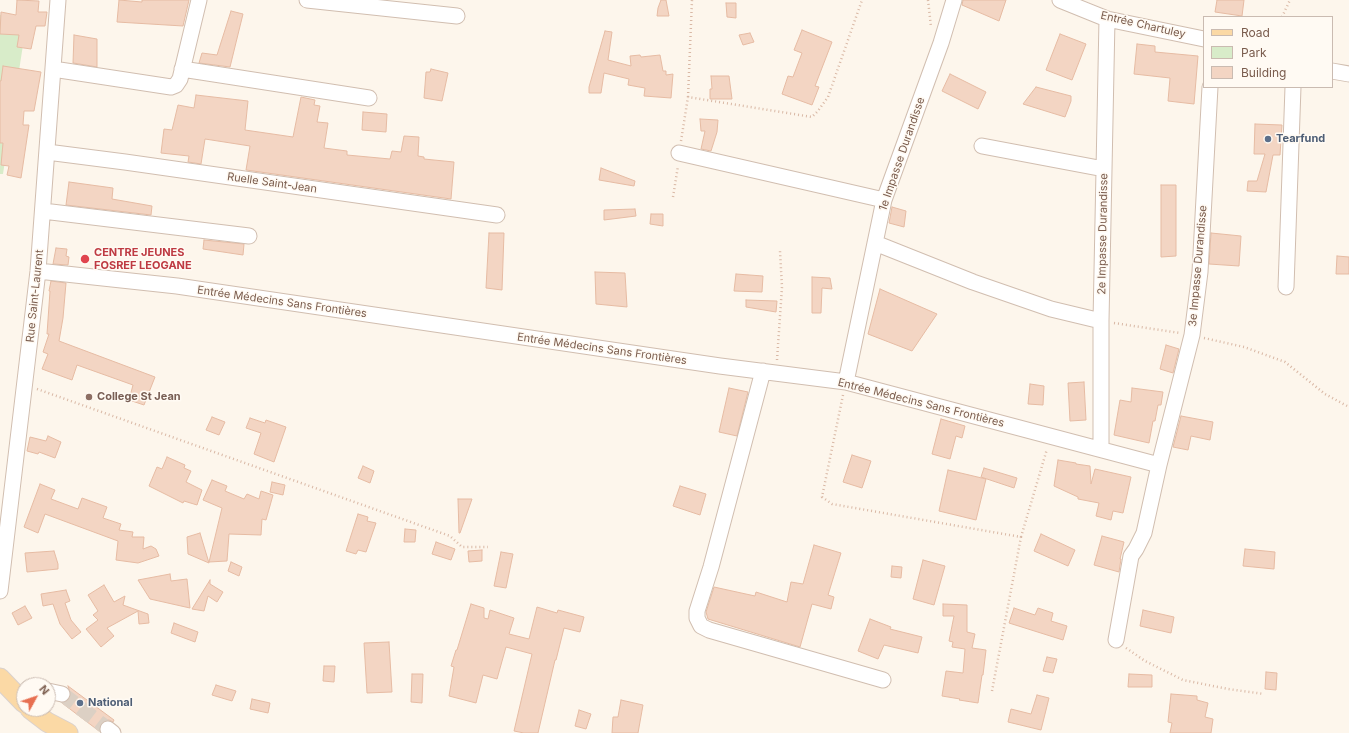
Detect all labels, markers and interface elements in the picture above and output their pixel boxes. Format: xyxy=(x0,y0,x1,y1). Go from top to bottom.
street label: Entrée Chartuley xyxy=(1099,9,1187,41)
legend xyxy=(1203,16,1333,88)
text: Road xyxy=(1241,25,1270,40)
text: Park xyxy=(1241,45,1267,60)
text: Building xyxy=(1241,65,1286,80)
street label: 1e Impasse Durandisse xyxy=(876,95,928,213)
place label: Tearfund xyxy=(1276,132,1325,146)
marker: Tearfund xyxy=(1263,134,1273,144)
street label: Ruelle Saint-Jean xyxy=(226,170,318,196)
street label: 2e Impasse Durandisse xyxy=(1095,173,1111,295)
street label: 3e Impasse Durandisse xyxy=(1186,205,1210,327)
place label: CENTRE JEUNES FOSREF LEOGANE xyxy=(94,246,192,272)
street label: Rue Saint-Laurent xyxy=(24,249,46,343)
marker: CENTRE JEUNES FOSREF LEOGANE xyxy=(79,253,91,265)
street label: Entrée Médecins Sans Frontières xyxy=(196,284,368,320)
street label: Entrée Médecins Sans Frontières xyxy=(516,331,688,367)
street label: Entrée Médecins Sans Frontières xyxy=(836,376,1006,430)
place label: College St Jean xyxy=(97,390,181,404)
marker: College St Jean xyxy=(84,392,94,402)
north arrow xyxy=(16,677,56,717)
text: N xyxy=(36,682,52,698)
place label: National xyxy=(88,696,133,710)
marker: National xyxy=(75,698,85,708)

